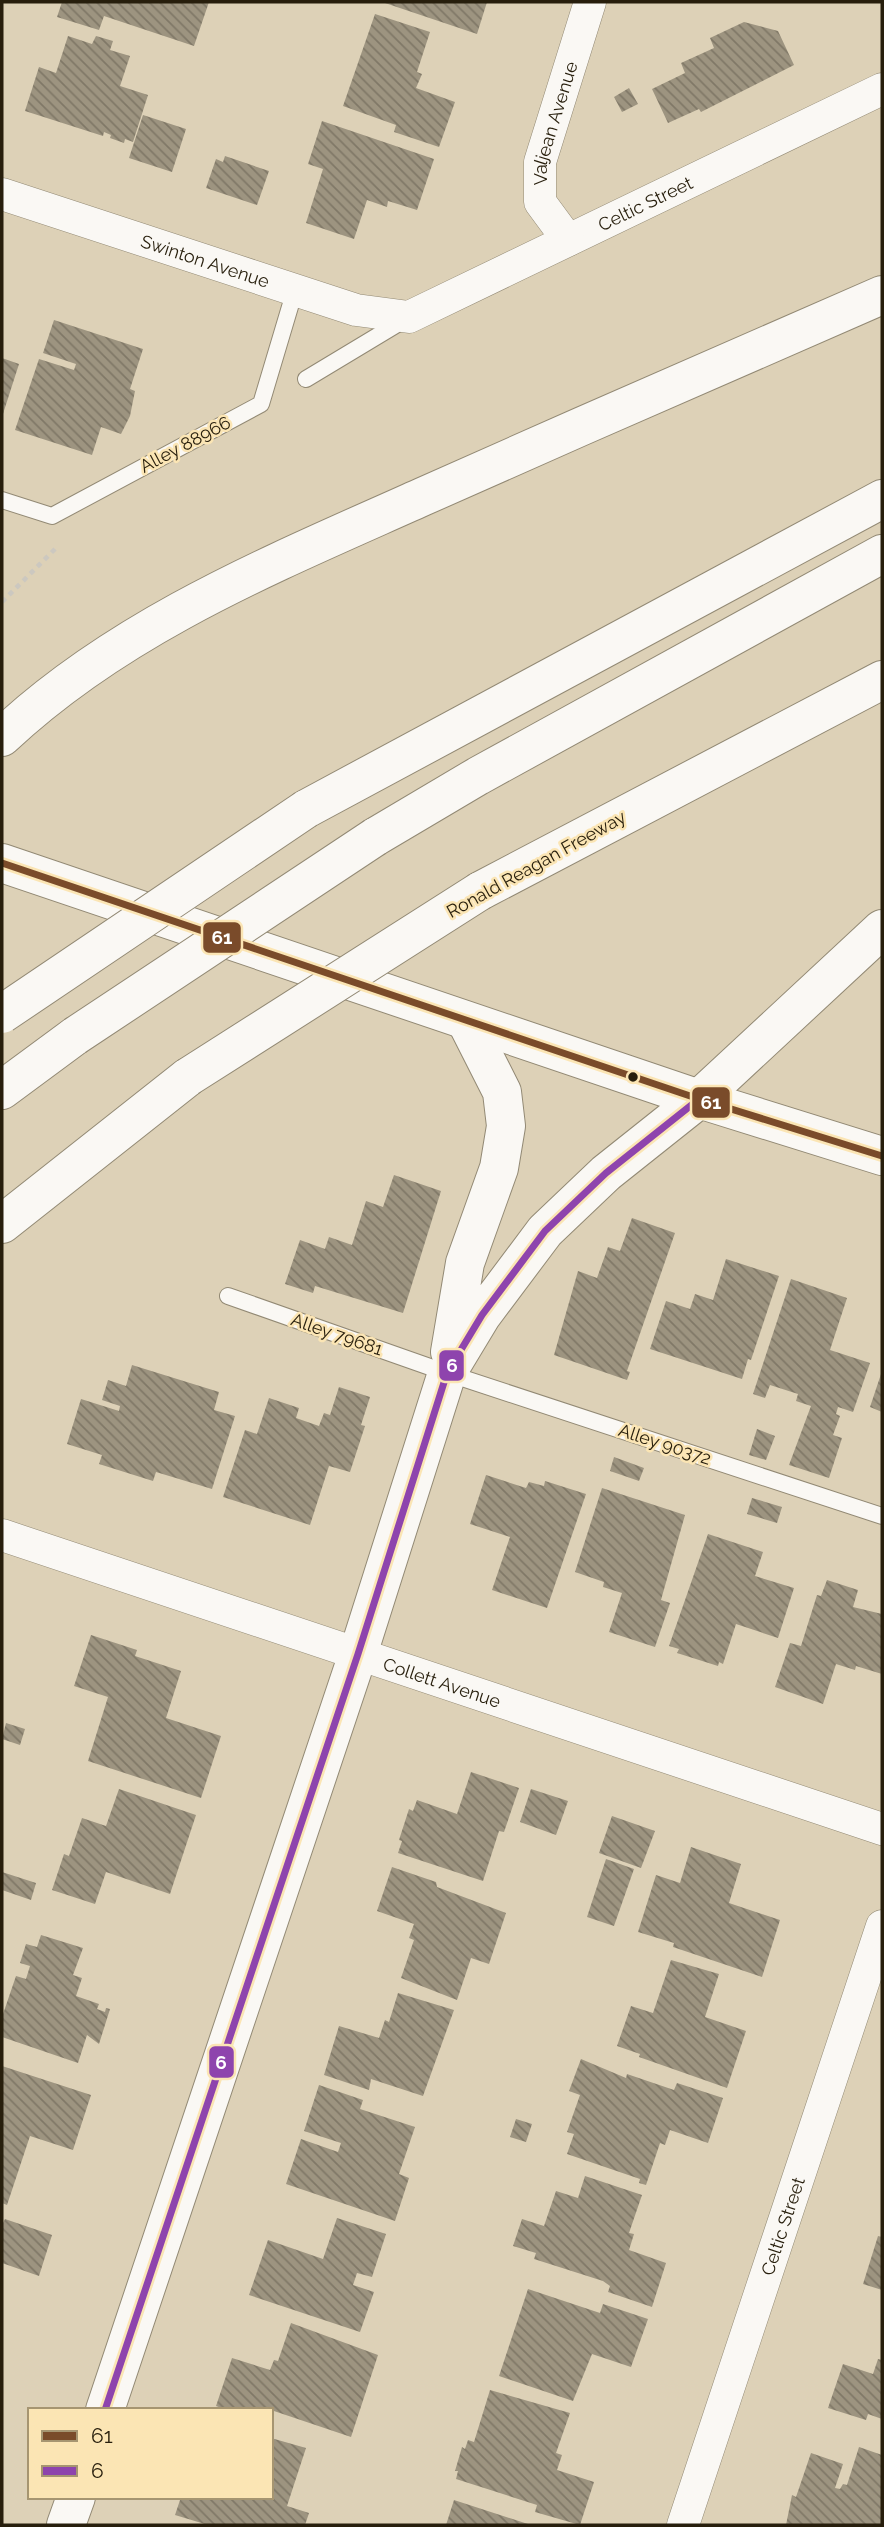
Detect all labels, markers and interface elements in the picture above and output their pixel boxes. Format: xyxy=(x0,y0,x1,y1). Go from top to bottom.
street label: Valjean Avenue xyxy=(529,58,581,185)
street label: Celtic Street xyxy=(594,172,696,235)
street label: Swinton Avenue xyxy=(138,230,273,292)
street label: Alley 88966 xyxy=(136,411,234,477)
street label: Ronald Reagan Freeway xyxy=(443,806,629,922)
line badge: 61 xyxy=(202,921,242,954)
text: 61 xyxy=(212,926,232,948)
unlabelled marker xyxy=(626,1070,640,1084)
line badge: 61 xyxy=(691,1086,731,1119)
text: 61 xyxy=(701,1091,721,1113)
street label: Alley 79681 xyxy=(288,1309,386,1360)
line badge: 6 xyxy=(438,1349,465,1382)
text: 6 xyxy=(446,1354,458,1376)
street label: Alley 90372 xyxy=(616,1419,714,1469)
street label: Collett Avenue xyxy=(381,1653,504,1712)
line badge: 6 xyxy=(208,2045,235,2079)
text: 6 xyxy=(215,2051,227,2073)
street label: Celtic Street xyxy=(756,2174,808,2278)
legend xyxy=(28,2408,273,2499)
text: 61 xyxy=(91,2423,113,2448)
text: 6 xyxy=(91,2458,104,2483)

